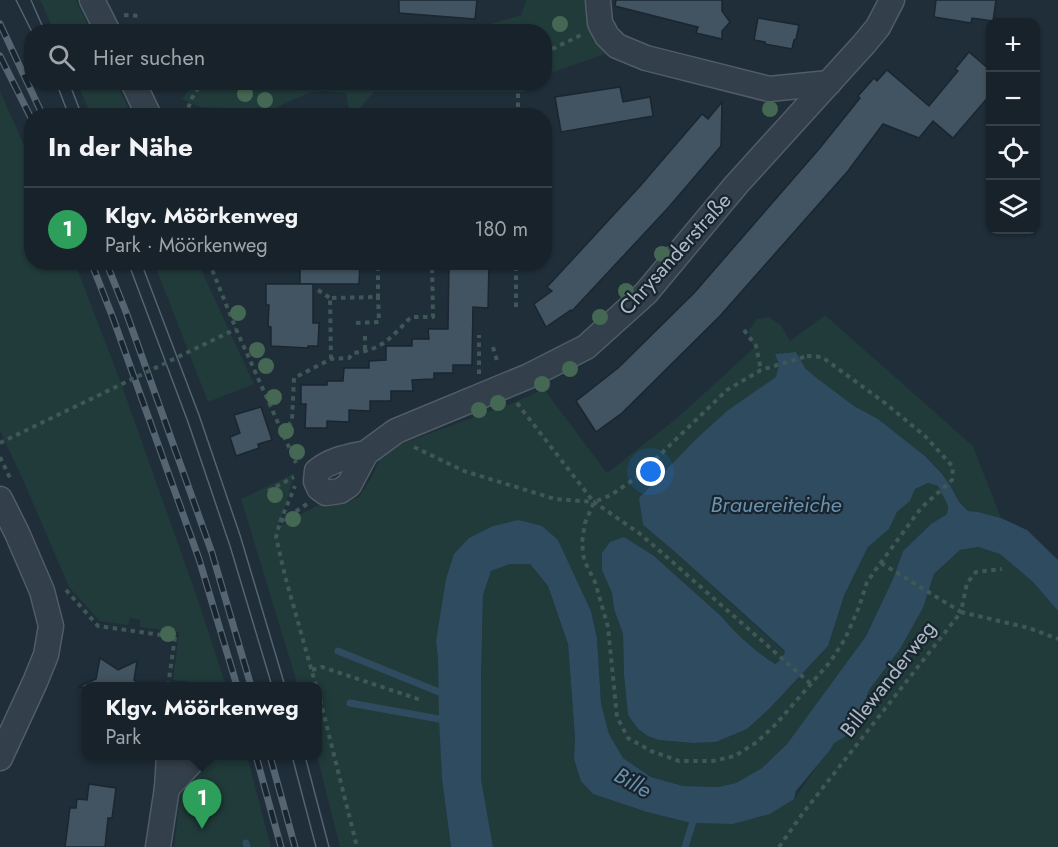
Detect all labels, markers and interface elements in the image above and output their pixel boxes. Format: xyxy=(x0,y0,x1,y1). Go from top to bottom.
map controls xyxy=(986,18,1040,234)
button: + xyxy=(986,18,1040,72)
search box xyxy=(24,24,552,90)
icon: search xyxy=(45,41,78,74)
text: Hier suchen xyxy=(93,41,205,73)
button: − xyxy=(986,72,1040,126)
button: locate xyxy=(986,126,1040,180)
text: In der Nähe xyxy=(48,128,193,166)
button: layers xyxy=(986,180,1040,234)
street label: Chrysanderstraße xyxy=(612,186,738,322)
text: Klgv. Möörkenweg xyxy=(105,199,298,231)
text: 1 xyxy=(62,215,73,244)
text: 180 m xyxy=(474,215,528,244)
text: Park · Möörkenweg xyxy=(105,231,268,260)
your location xyxy=(636,457,665,486)
water label: Brauereiteiche xyxy=(710,488,842,520)
street label: Billewanderweg xyxy=(833,615,943,743)
popup xyxy=(82,682,322,760)
text: Klgv. Möörkenweg xyxy=(105,691,299,723)
text: Park xyxy=(105,723,141,752)
water label: Bille xyxy=(609,759,657,805)
pin: 1 xyxy=(182,780,222,829)

